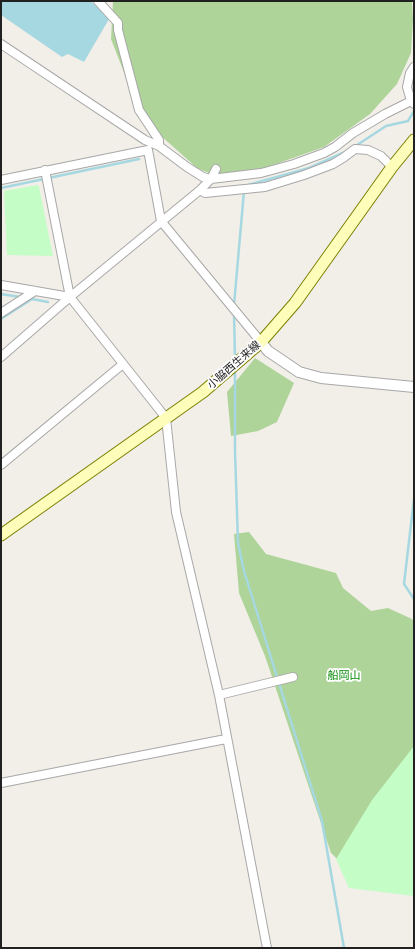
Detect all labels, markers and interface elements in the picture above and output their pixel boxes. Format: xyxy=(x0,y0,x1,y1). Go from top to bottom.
street label: 小脇西生来線 xyxy=(205,338,263,392)
park label: 船岡山 xyxy=(328,669,360,683)

